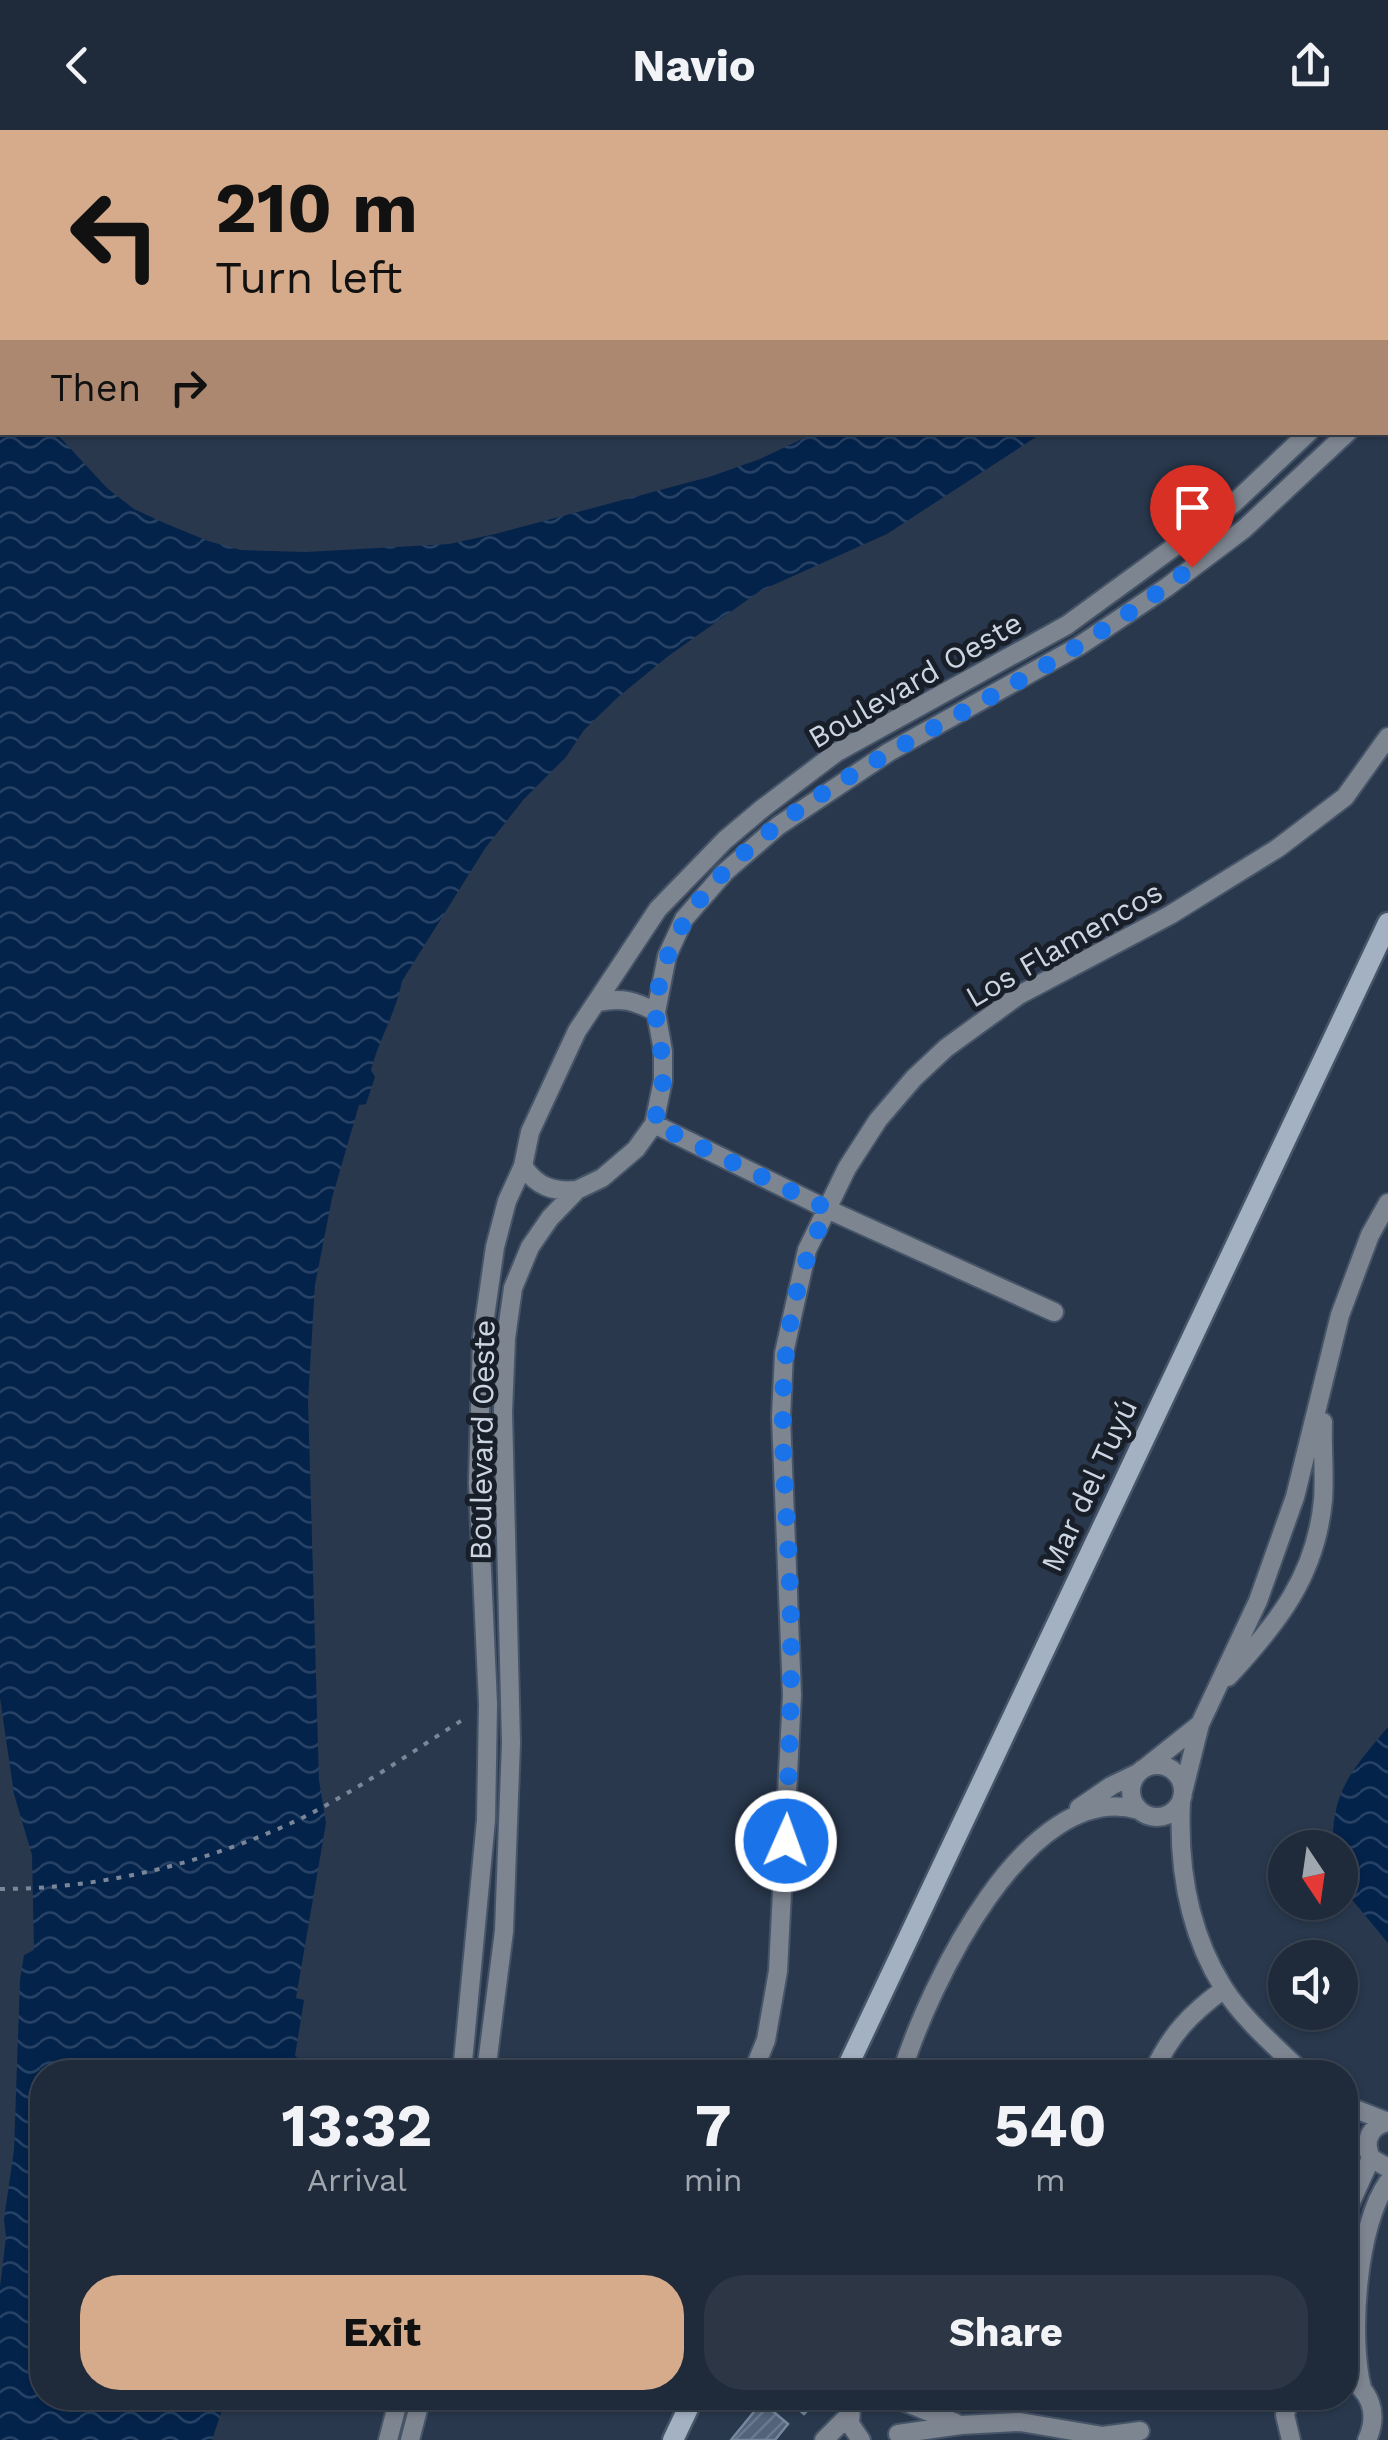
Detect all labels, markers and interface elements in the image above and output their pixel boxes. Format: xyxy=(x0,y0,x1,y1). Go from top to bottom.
icon: back xyxy=(50,38,105,93)
icon: share xyxy=(1283,38,1338,93)
text: Navio xyxy=(632,39,756,92)
text: 210 m xyxy=(215,167,418,249)
icon: left xyxy=(50,170,180,300)
text: Turn left xyxy=(215,251,402,304)
icon: right xyxy=(161,360,216,415)
text: Then xyxy=(50,366,141,410)
pin xyxy=(1150,465,1235,568)
icon: arrive xyxy=(1165,480,1220,535)
street label: Boulevard Oeste xyxy=(802,605,1028,755)
street label: Los Flamencos xyxy=(960,874,1168,1014)
street label: Boulevard Oeste xyxy=(462,1319,502,1561)
street label: Mar del Tuyú xyxy=(1034,1393,1144,1577)
position arrow xyxy=(734,1789,838,1893)
north arrow xyxy=(1268,1830,1358,1920)
map controls xyxy=(1268,1830,1358,2030)
button: sound xyxy=(1268,1940,1358,2030)
text: 13:32 xyxy=(281,2090,432,2161)
text: 7 xyxy=(695,2090,732,2161)
text: 540 xyxy=(994,2090,1107,2161)
text: Arrival xyxy=(307,2161,407,2199)
text: min xyxy=(684,2161,743,2199)
text: m xyxy=(1035,2161,1066,2199)
button: Exit xyxy=(80,2275,684,2390)
button: Share xyxy=(704,2275,1308,2390)

